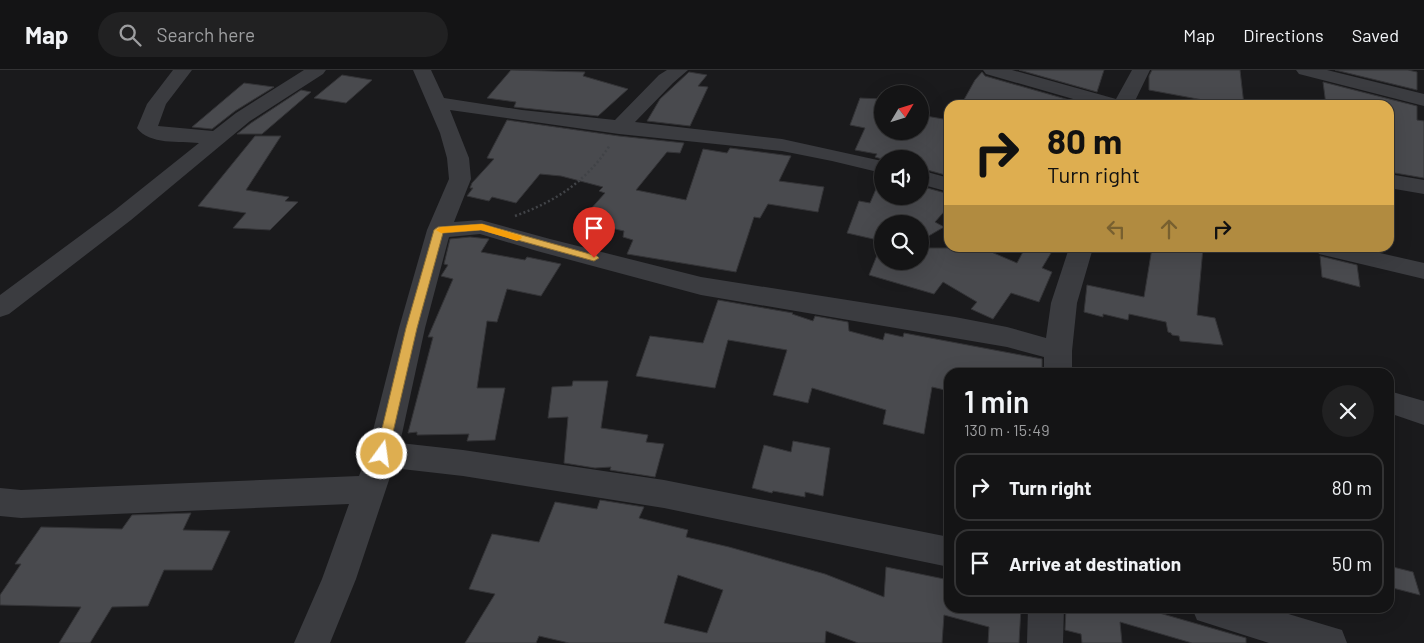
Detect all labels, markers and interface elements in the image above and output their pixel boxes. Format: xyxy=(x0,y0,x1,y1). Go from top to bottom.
search box xyxy=(98,12,448,57)
text: Map xyxy=(25,20,68,49)
icon: search xyxy=(116,21,144,49)
text: Search here xyxy=(156,23,255,46)
text: Map xyxy=(1183,24,1215,46)
text: Directions xyxy=(1243,24,1324,46)
text: Saved xyxy=(1352,24,1399,46)
north arrow xyxy=(874,85,929,140)
map controls xyxy=(874,85,929,270)
text: 80 m xyxy=(1047,119,1122,161)
icon: right xyxy=(964,120,1029,185)
button: sound xyxy=(874,150,929,205)
text: Turn right xyxy=(1047,161,1140,187)
pin xyxy=(573,207,615,258)
icon: arrive xyxy=(580,214,608,242)
button: search xyxy=(874,215,929,270)
icon: left xyxy=(1102,215,1130,243)
icon: ahead xyxy=(1155,215,1183,243)
icon: right xyxy=(1208,215,1236,243)
text: 1 min xyxy=(964,383,1029,419)
button: close xyxy=(1322,385,1374,437)
text: 130 m · 15:49 xyxy=(964,420,1049,439)
position arrow xyxy=(355,427,407,479)
icon: right xyxy=(966,473,994,501)
text: Turn right xyxy=(1009,476,1091,499)
text: 80 m xyxy=(1332,476,1372,499)
icon: arrive xyxy=(966,549,994,577)
text: Arrive at destination xyxy=(1009,552,1181,575)
text: 50 m xyxy=(1332,552,1372,575)

